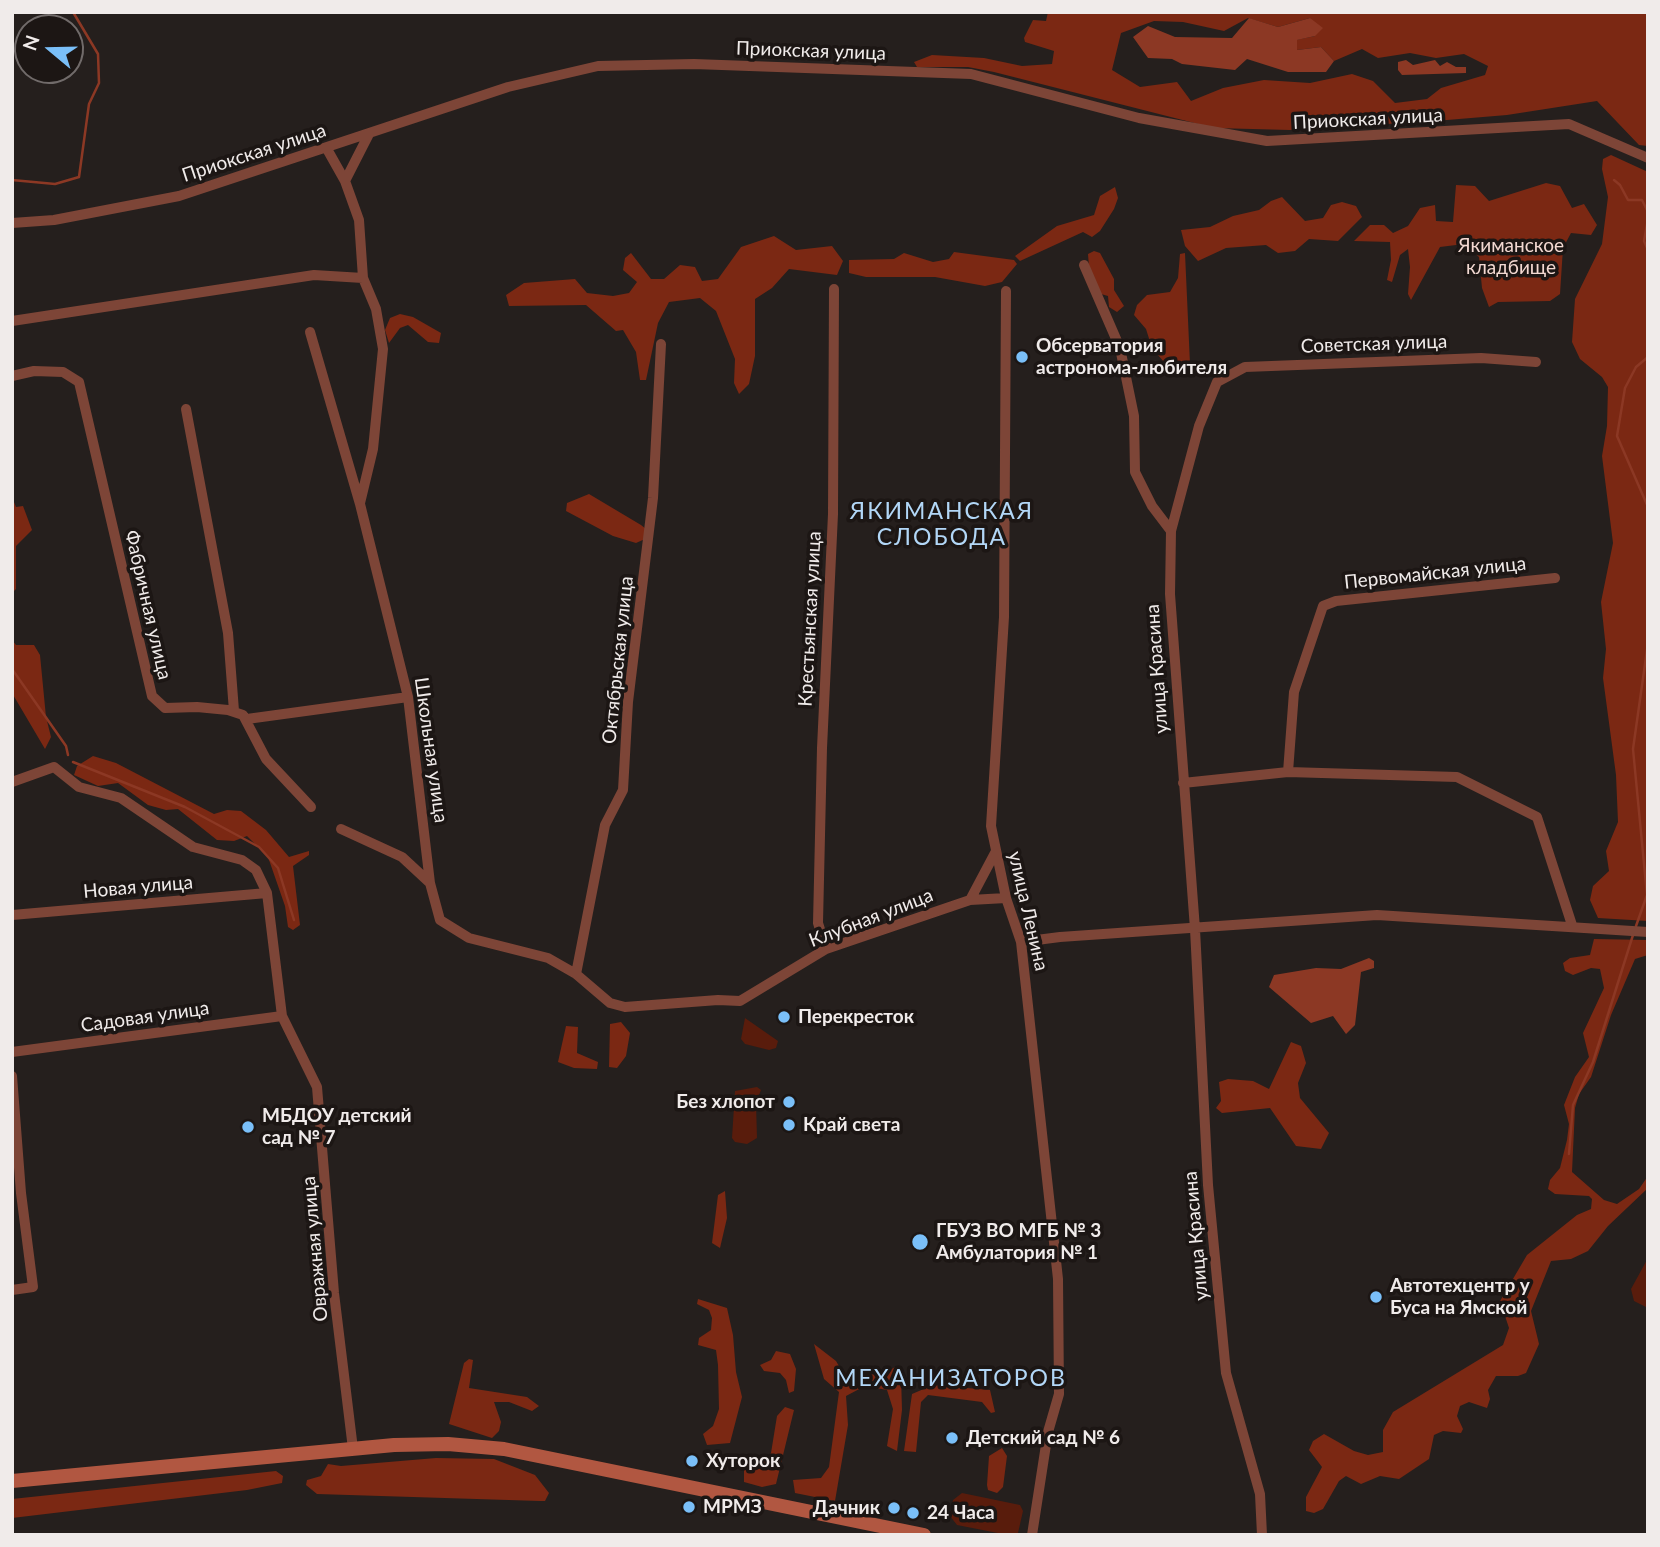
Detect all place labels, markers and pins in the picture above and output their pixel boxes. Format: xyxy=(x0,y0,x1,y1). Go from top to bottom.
place label: Обсерватория астронома-любителя xyxy=(1036,335,1227,379)
marker: Обсерватория астронома-любителя xyxy=(1014,349,1030,365)
place label: Перекресток xyxy=(798,1006,914,1028)
marker: Перекресток xyxy=(776,1009,792,1025)
place label: Без хлопот xyxy=(676,1091,775,1113)
marker: Без хлопот xyxy=(781,1094,797,1110)
place label: МБДОУ детский сад № 7 xyxy=(262,1105,412,1149)
place label: Край света xyxy=(803,1114,900,1136)
marker: Край света xyxy=(781,1117,797,1133)
marker: МБДОУ детский сад № 7 xyxy=(240,1119,256,1135)
place label: ГБУЗ ВО МГБ № 3 Амбулатория № 1 xyxy=(936,1220,1101,1264)
marker: ГБУЗ ВО МГБ № 3 Амбулатория № 1 xyxy=(910,1232,930,1252)
place label: Автотехцентр у Буса на Ямской xyxy=(1390,1275,1530,1319)
marker: Автотехцентр у Буса на Ямской xyxy=(1368,1289,1384,1305)
place label: Детский сад № 6 xyxy=(966,1427,1120,1449)
marker: Детский сад № 6 xyxy=(944,1430,960,1446)
place label: Хуторок xyxy=(706,1450,780,1472)
marker: Хуторок xyxy=(684,1453,700,1469)
place label: МРМЗ xyxy=(703,1496,762,1518)
place label: Дачник xyxy=(813,1497,880,1519)
marker: МРМЗ xyxy=(681,1499,697,1515)
marker: Дачник xyxy=(886,1500,902,1516)
place label: 24 Часа xyxy=(927,1502,995,1524)
marker: 24 Часа xyxy=(905,1505,921,1521)

